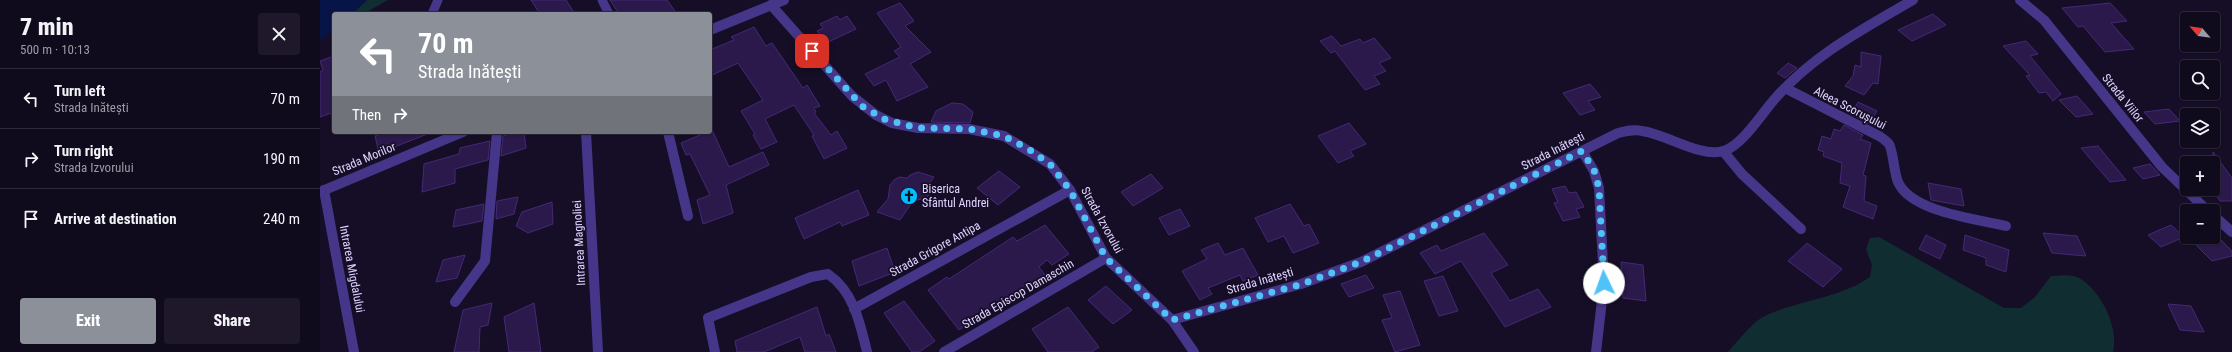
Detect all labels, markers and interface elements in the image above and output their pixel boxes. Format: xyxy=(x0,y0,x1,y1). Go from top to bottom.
north arrow xyxy=(2180,12,2220,52)
map controls xyxy=(2180,12,2220,244)
text: 7 min xyxy=(20,13,74,41)
button: close xyxy=(258,13,300,55)
text: 70 m xyxy=(418,27,474,60)
icon: left xyxy=(352,28,404,80)
pin xyxy=(795,34,829,68)
icon: arrive xyxy=(801,40,823,62)
text: 500 m · 10:13 xyxy=(20,42,90,57)
button: search xyxy=(2180,60,2220,100)
text: Strada Inătești xyxy=(418,61,521,82)
street label: Strada Viilor xyxy=(2099,71,2147,125)
text: Turn left xyxy=(54,82,105,100)
street label: Aleea Scorușului xyxy=(1811,84,1888,133)
icon: left xyxy=(20,88,42,110)
text: 70 m xyxy=(270,90,300,108)
text: Strada Inătești xyxy=(54,100,129,115)
icon: right xyxy=(389,104,411,126)
text: Then xyxy=(352,106,381,124)
button: layers xyxy=(2180,108,2220,148)
street label: Strada Inătești xyxy=(1519,129,1587,174)
street label: Strada Morilor xyxy=(330,139,398,179)
text: Turn right xyxy=(54,142,113,160)
icon: right xyxy=(20,148,42,170)
text: 190 m xyxy=(263,150,300,168)
button: + xyxy=(2180,156,2220,196)
text: Strada Izvorului xyxy=(54,160,134,175)
place label: Biserica Sfântul Andrei xyxy=(922,182,989,210)
street label: Strada Izvorului xyxy=(1078,184,1126,256)
church icon: Biserica Sfântul Andrei xyxy=(899,186,919,206)
street label: Intrarea Magnoliei xyxy=(570,200,588,286)
button: − xyxy=(2180,204,2220,244)
icon: arrive xyxy=(20,208,42,230)
text: Arrive at destination xyxy=(54,210,177,228)
text: 240 m xyxy=(263,210,300,228)
street label: Strada Grigore Antipa xyxy=(887,218,983,280)
street label: Intrarea Migdalului xyxy=(337,224,367,314)
street label: Strada Episcop Damaschin xyxy=(960,256,1076,332)
position arrow xyxy=(1583,262,1625,304)
street label: Strada Inătești xyxy=(1225,265,1295,298)
button: Exit xyxy=(20,298,156,344)
button: Share xyxy=(164,298,300,344)

